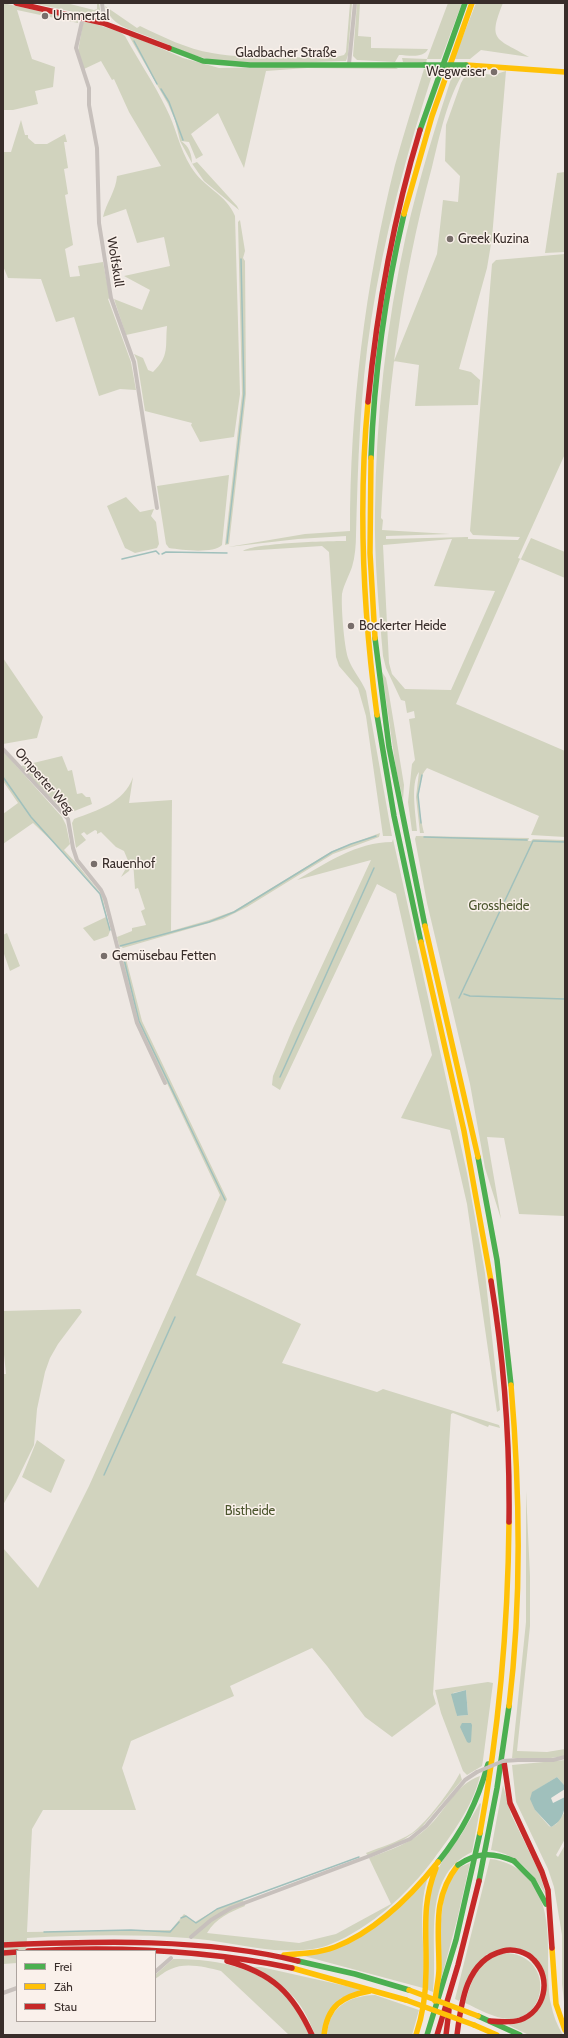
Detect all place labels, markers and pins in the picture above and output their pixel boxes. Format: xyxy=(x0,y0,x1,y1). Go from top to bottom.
place label: Ummertal xyxy=(53,8,109,24)
marker: Ummertal xyxy=(40,11,50,21)
place label: Wegweiser xyxy=(426,64,486,80)
marker: Wegweiser xyxy=(489,67,499,77)
place label: Greek Kuzina xyxy=(458,231,529,247)
marker: Greek Kuzina xyxy=(445,234,455,244)
place label: Bockerter Heide xyxy=(359,618,446,634)
marker: Bockerter Heide xyxy=(346,621,356,631)
place label: Rauenhof xyxy=(102,856,155,872)
marker: Rauenhof xyxy=(89,859,99,869)
place label: Gemüsebau Fetten xyxy=(112,948,216,964)
marker: Gemüsebau Fetten xyxy=(99,951,109,961)

